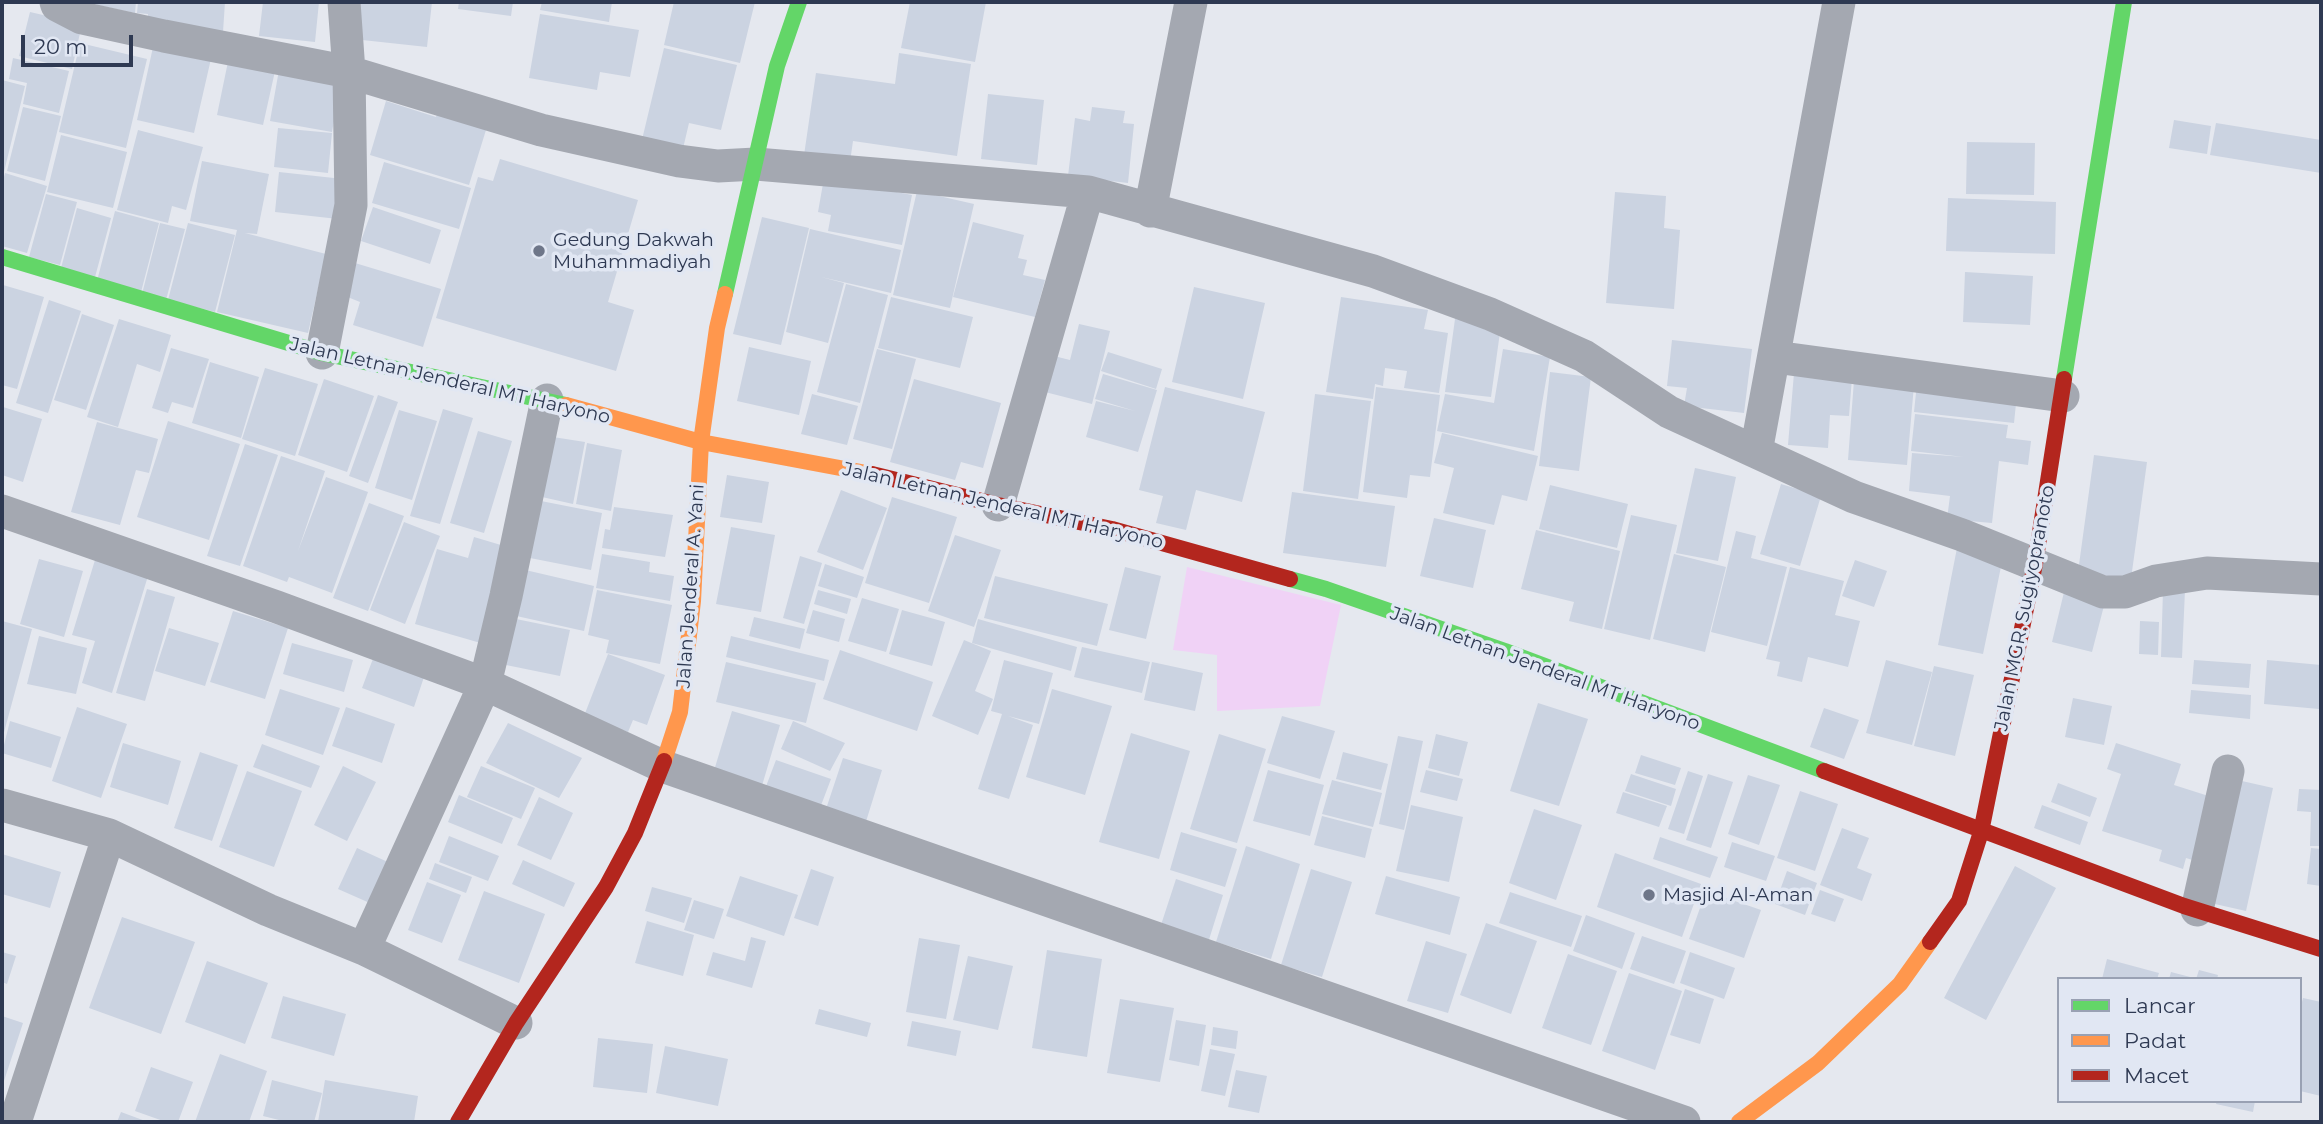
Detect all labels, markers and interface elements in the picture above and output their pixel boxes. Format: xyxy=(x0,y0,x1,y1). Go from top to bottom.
scale bar xyxy=(24,21,136,65)
text: 20 m xyxy=(34,34,88,59)
place label: Gedung Dakwah Muhammadiyah xyxy=(553,229,714,273)
marker: Gedung Dakwah Muhammadiyah xyxy=(531,243,547,259)
street label: Jalan Letnan Jenderal MT Haryono xyxy=(288,333,612,429)
street label: Jalan Letnan Jenderal MT Haryono xyxy=(841,458,1165,554)
street label: Jalan Jenderal A. Yani xyxy=(672,483,710,689)
street label: Jalan MGR. Sugiyopranoto xyxy=(1990,483,2060,733)
street label: Jalan Letnan Jenderal MT Haryono xyxy=(1387,602,1703,736)
place label: Masjid Al-Aman xyxy=(1663,884,1813,906)
marker: Masjid Al-Aman xyxy=(1641,887,1657,903)
legend xyxy=(2057,977,2302,1103)
text: Lancar xyxy=(2124,993,2196,1018)
text: Padat xyxy=(2124,1028,2186,1053)
text: Macet xyxy=(2124,1063,2189,1088)

